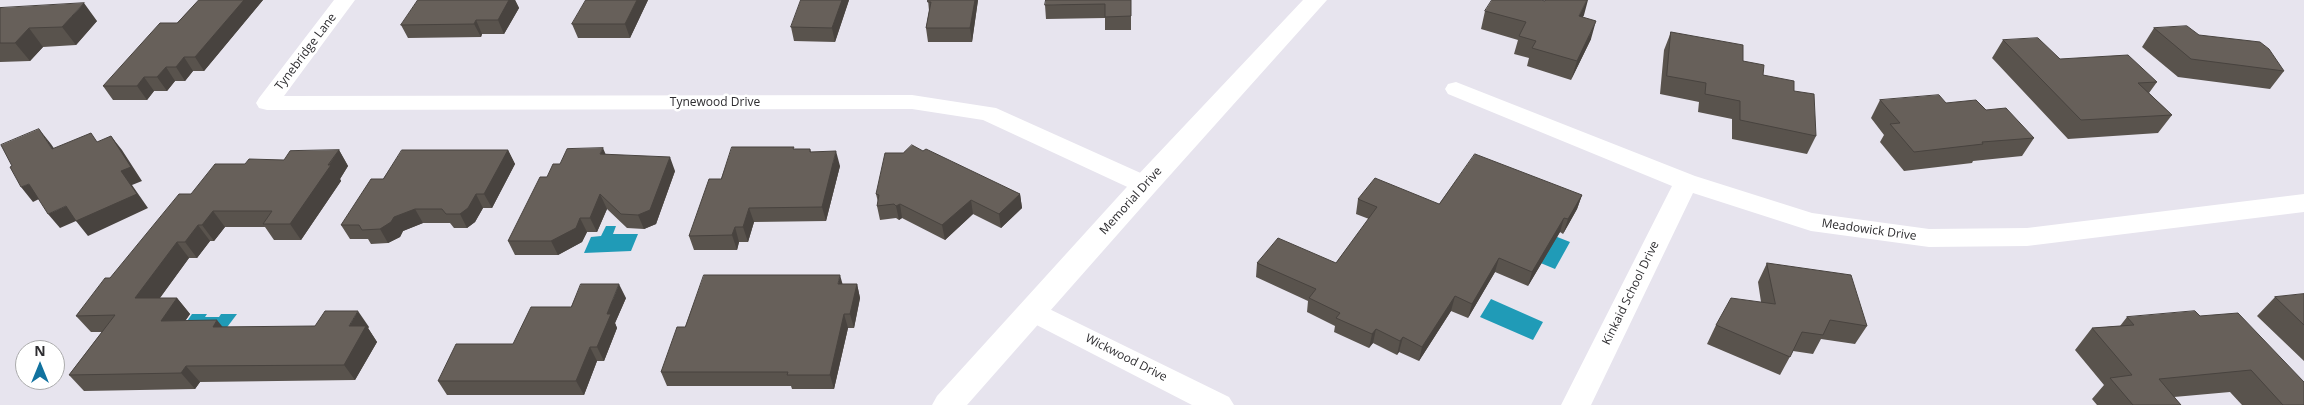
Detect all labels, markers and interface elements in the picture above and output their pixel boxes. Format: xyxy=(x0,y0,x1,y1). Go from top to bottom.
street label: Tynebridge Lane xyxy=(272,11,340,93)
street label: Tynewood Drive xyxy=(670,96,760,110)
street label: Memorial Drive xyxy=(1097,164,1165,238)
street label: Meadowick Drive xyxy=(1821,216,1917,244)
street label: Kinkaid School Drive xyxy=(1600,239,1662,347)
street label: Wickwood Drive xyxy=(1083,331,1169,385)
north arrow xyxy=(15,340,65,390)
text: N xyxy=(34,341,46,360)

